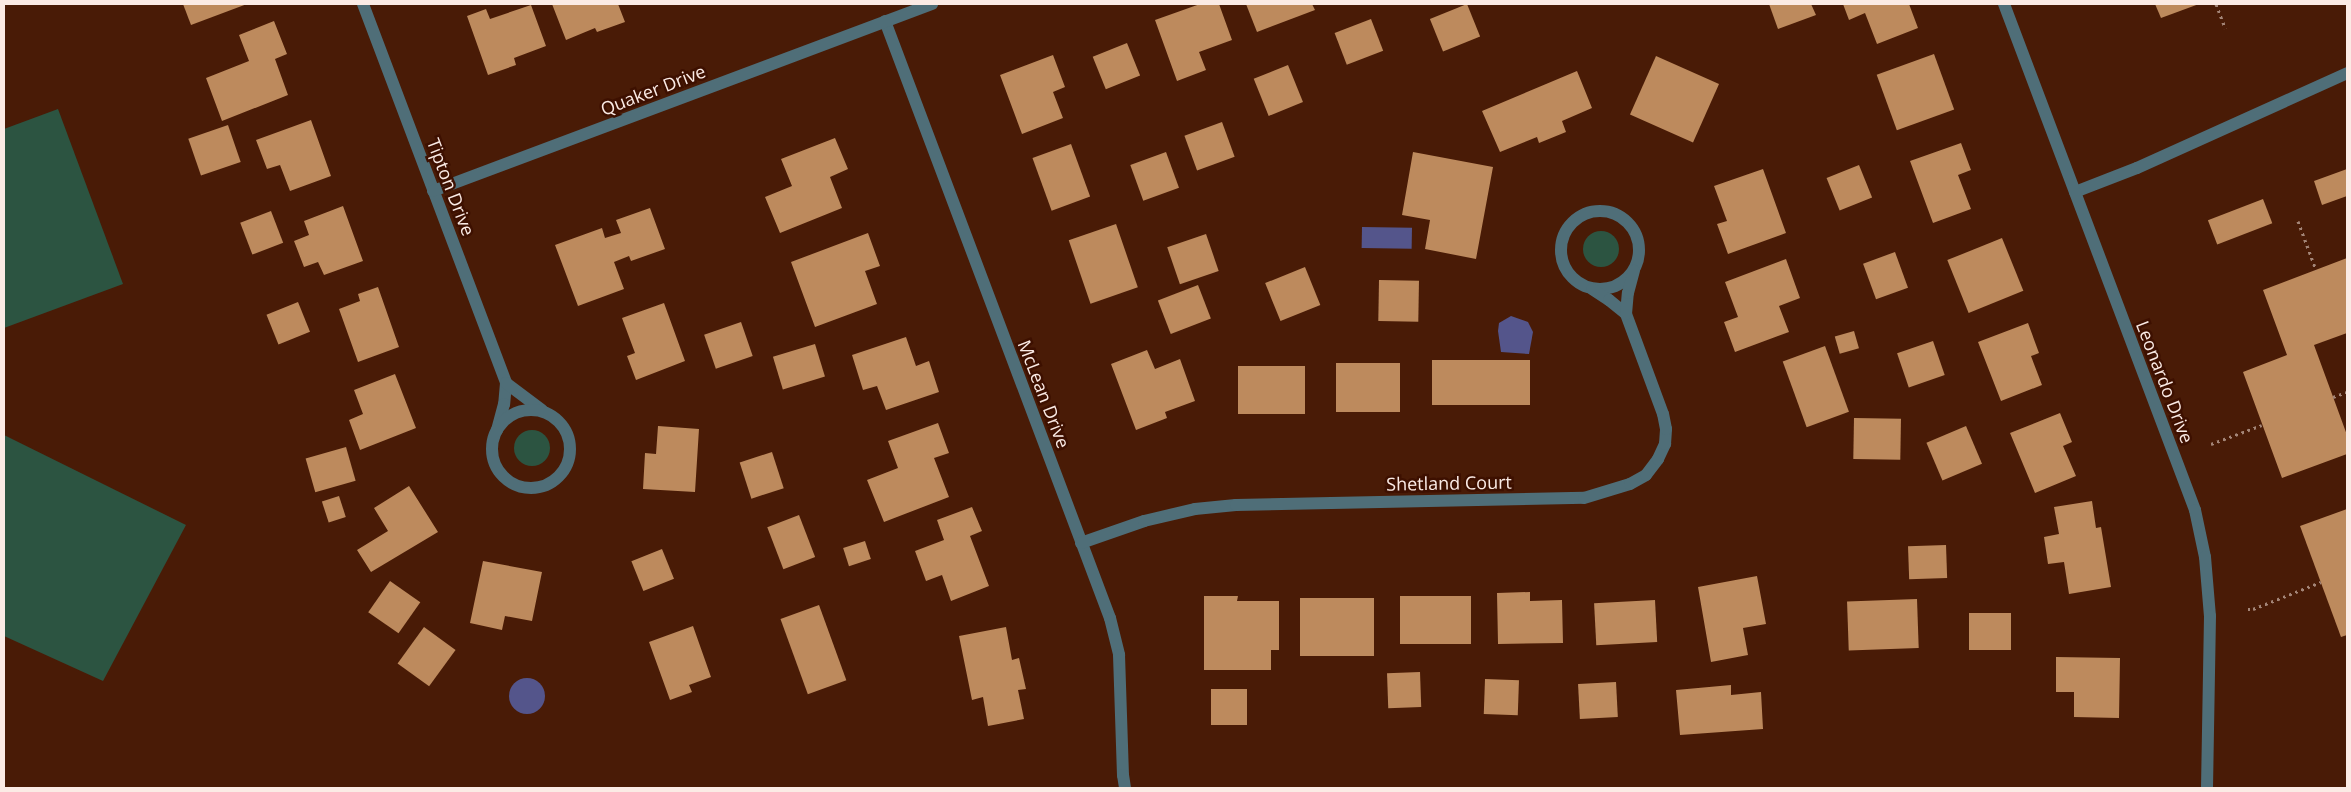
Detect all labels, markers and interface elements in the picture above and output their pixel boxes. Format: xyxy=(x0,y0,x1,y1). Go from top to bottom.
street label: Quaker Drive xyxy=(597,60,709,120)
street label: Tipton Drive xyxy=(423,135,479,239)
street label: Leonardo Drive xyxy=(2132,318,2198,446)
street label: McLean Drive xyxy=(1013,337,1075,451)
street label: Shetland Court xyxy=(1386,471,1512,495)

